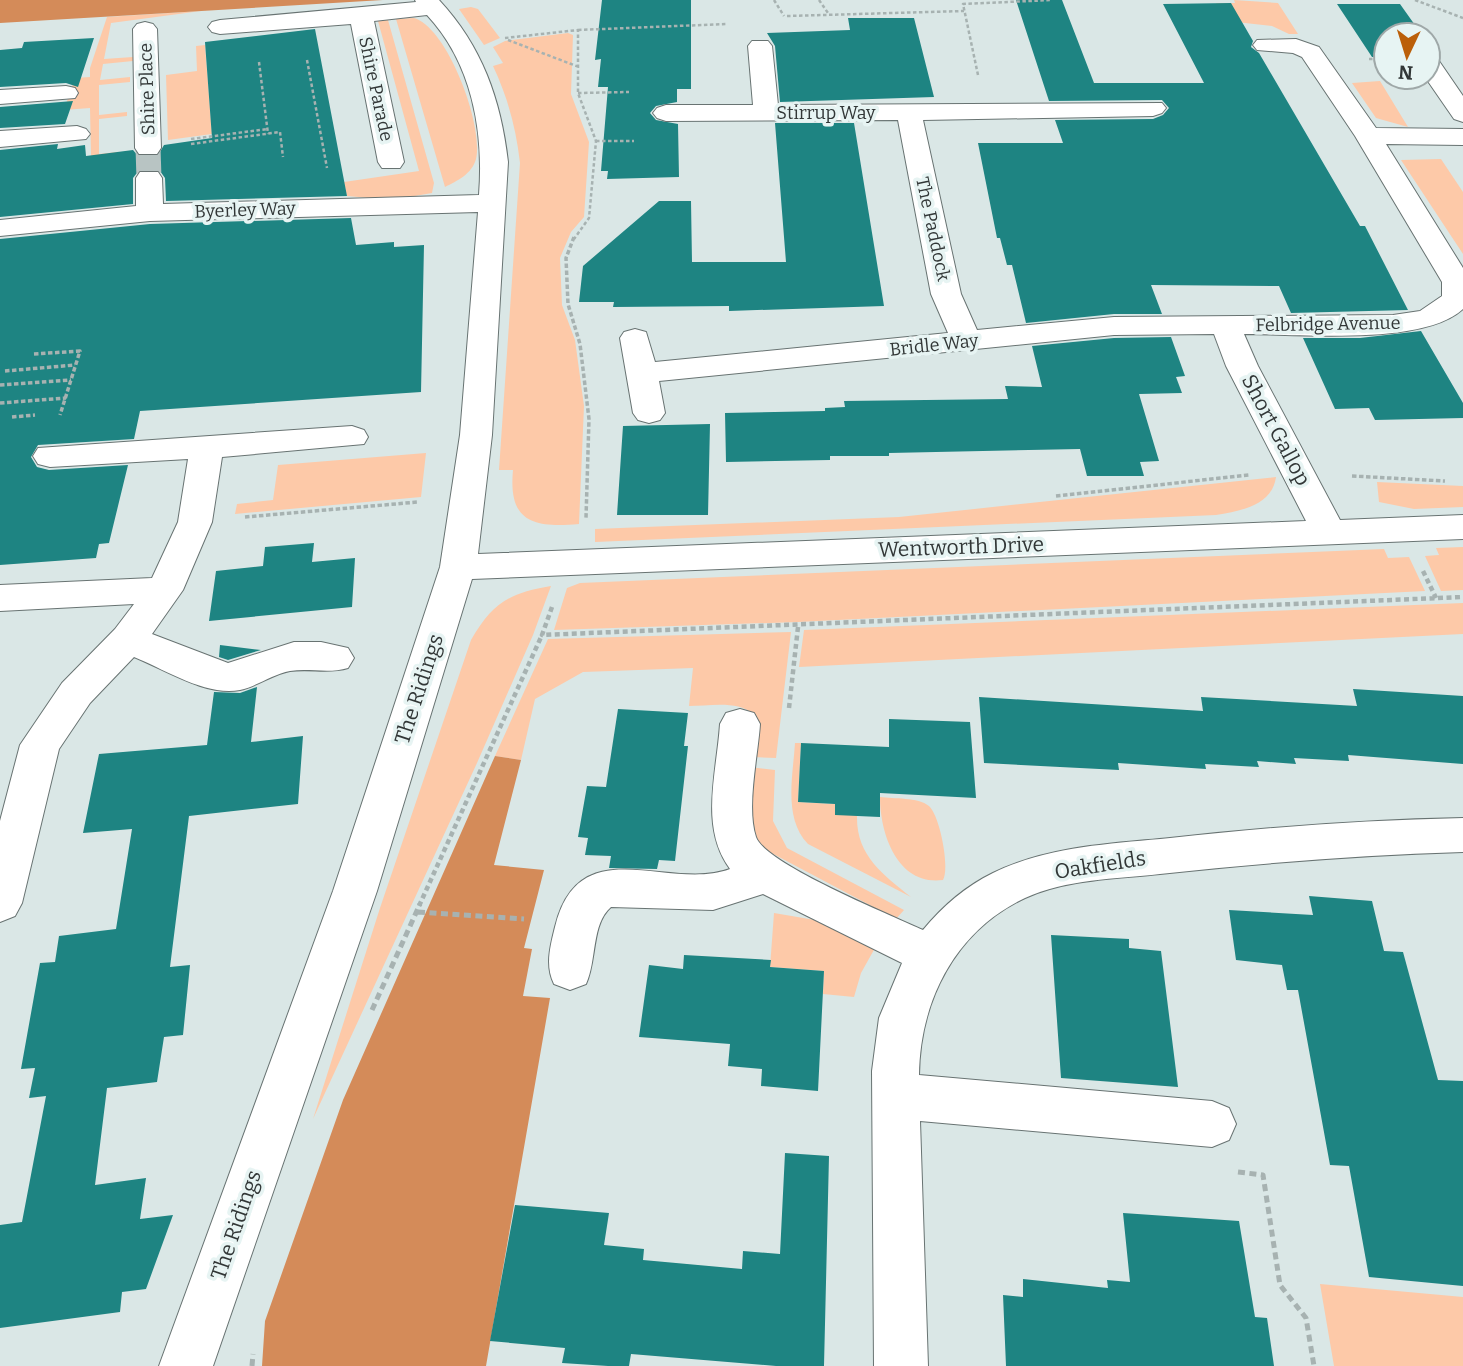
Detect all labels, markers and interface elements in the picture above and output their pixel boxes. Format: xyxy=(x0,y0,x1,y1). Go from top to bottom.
north arrow xyxy=(1372,21,1442,91)
street label: Shire Parade xyxy=(354,35,398,143)
street label: Shire Place xyxy=(134,42,160,136)
text: N xyxy=(1397,60,1414,84)
street label: Stirrup Way xyxy=(776,102,876,124)
street label: The Paddock xyxy=(911,175,955,284)
street label: Byerley Way xyxy=(194,197,296,223)
street label: Felbridge Avenue xyxy=(1255,312,1401,336)
street label: Bridle Way xyxy=(888,329,980,361)
street label: Short Gallop xyxy=(1236,370,1316,490)
street label: Wentworth Drive xyxy=(877,531,1045,563)
street label: The Ridings xyxy=(389,631,449,747)
street label: Oakfields xyxy=(1053,845,1147,885)
street label: The Ridings xyxy=(205,1167,267,1283)

